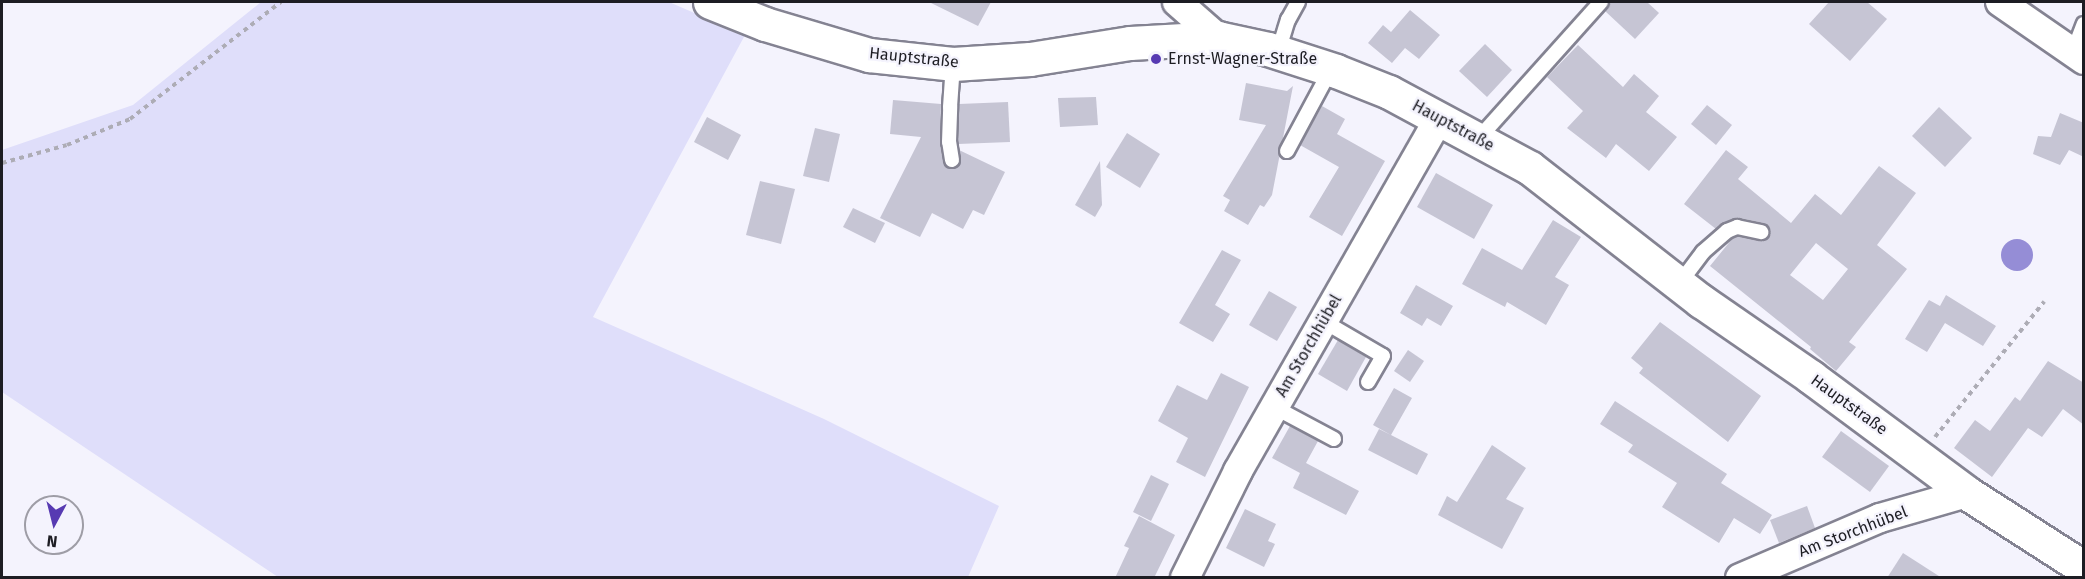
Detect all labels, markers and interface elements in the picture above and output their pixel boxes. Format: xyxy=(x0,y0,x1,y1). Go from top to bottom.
street label: Hauptstraße xyxy=(868,44,960,72)
place label: Ernst-Wagner-Straße xyxy=(1168,49,1317,69)
marker: Ernst-Wagner-Straße xyxy=(1149,52,1163,66)
street label: Hauptstraße xyxy=(1409,96,1497,156)
street label: Am Storchhübel xyxy=(1272,291,1346,401)
street label: Hauptstraße xyxy=(1807,371,1891,439)
north arrow xyxy=(24,495,84,555)
street label: Am Storchhübel xyxy=(1796,502,1910,562)
text: N xyxy=(46,531,58,551)

